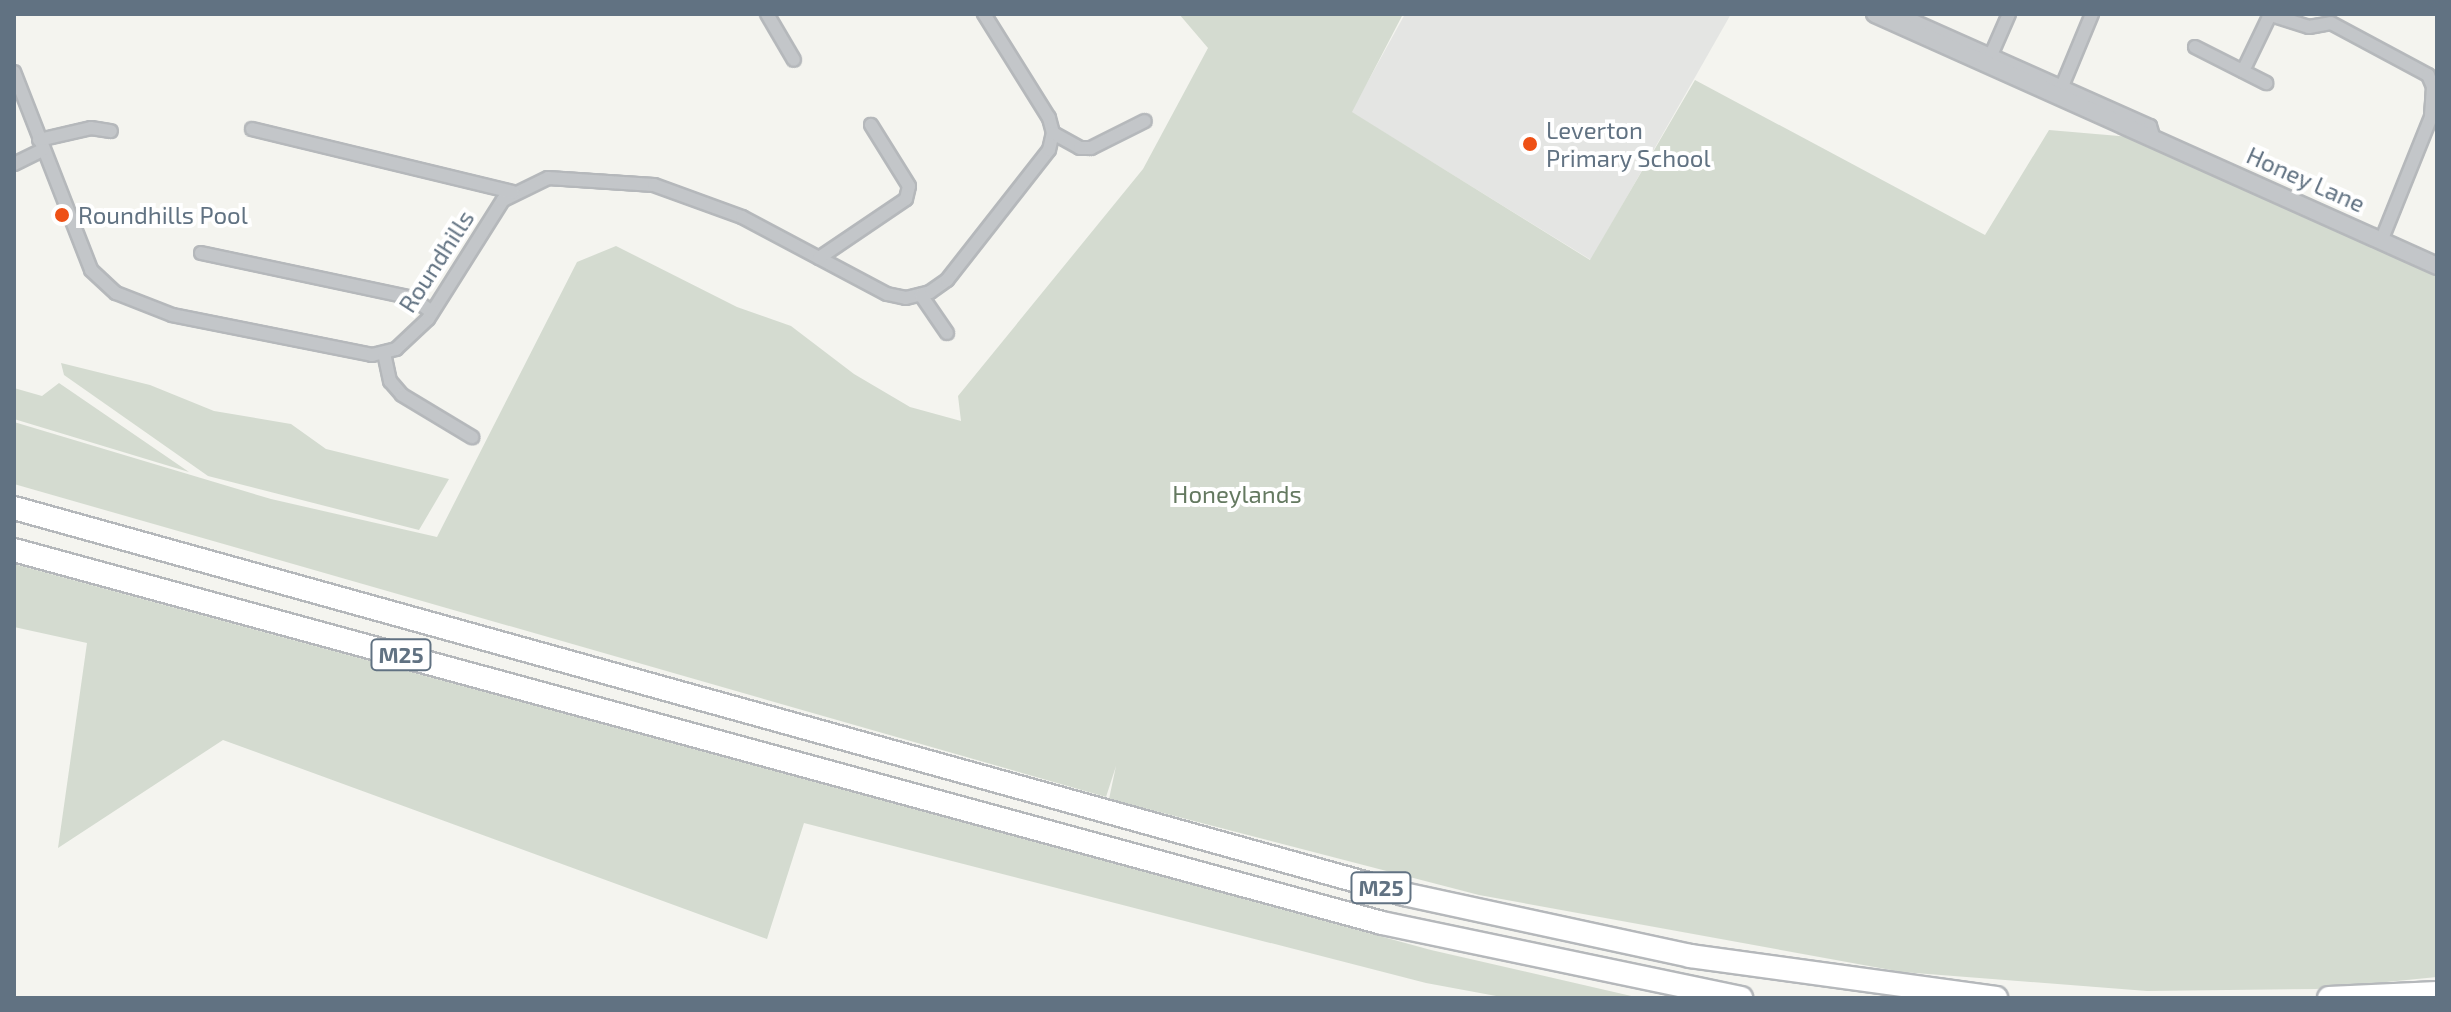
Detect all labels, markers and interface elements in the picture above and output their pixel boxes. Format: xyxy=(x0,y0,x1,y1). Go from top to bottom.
place label: Leverton Primary School xyxy=(1546,116,1711,172)
marker: Leverton Primary School xyxy=(1521,135,1539,153)
street label: Honey Lane xyxy=(2242,140,2370,218)
place label: Roundhills Pool xyxy=(78,201,248,229)
street label: Roundhills xyxy=(392,204,480,318)
marker: Roundhills Pool xyxy=(53,206,71,224)
park label: Honeylands xyxy=(1172,480,1302,508)
road number: M25 xyxy=(369,637,433,673)
road number: M25 xyxy=(1349,870,1413,906)

